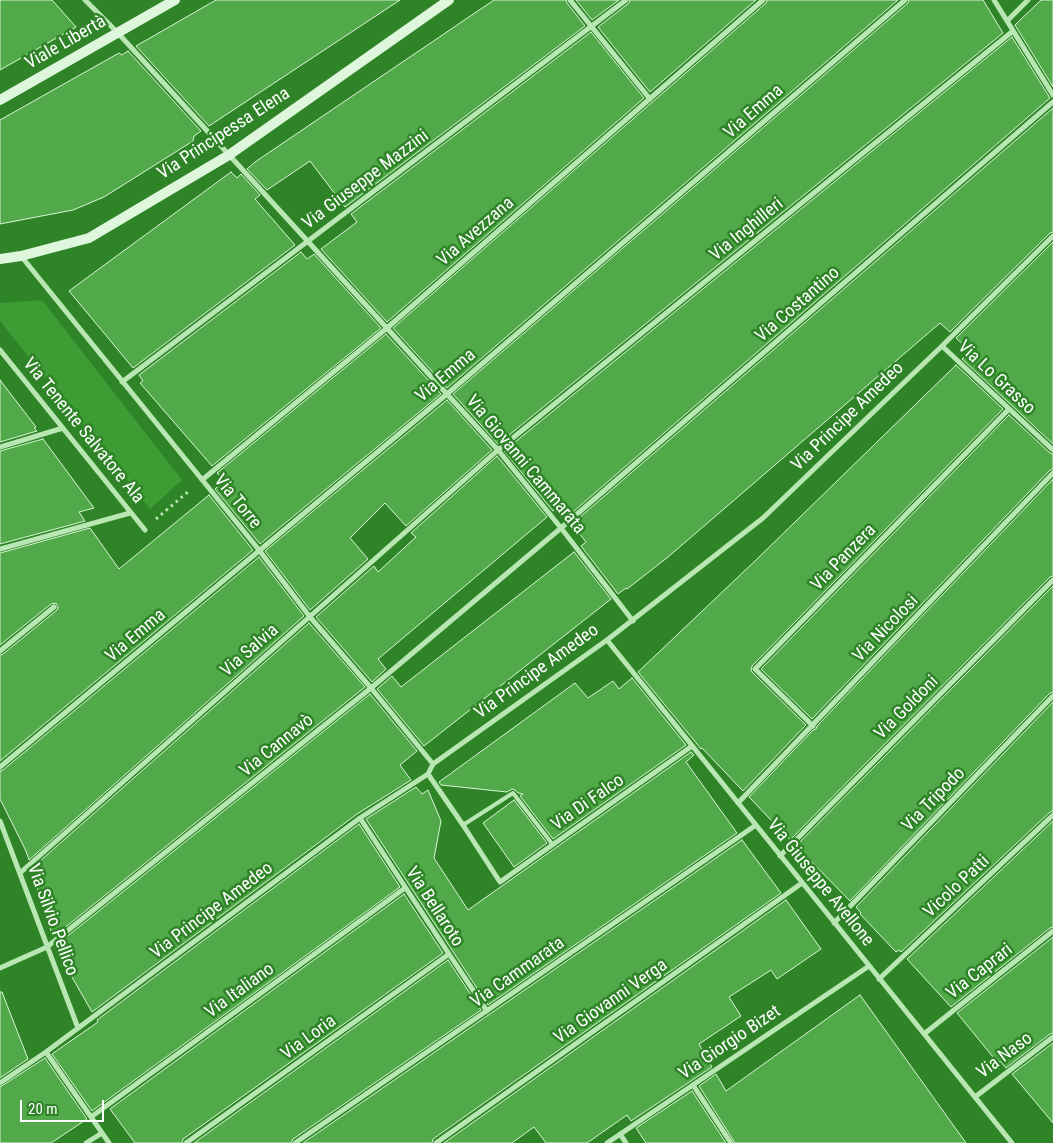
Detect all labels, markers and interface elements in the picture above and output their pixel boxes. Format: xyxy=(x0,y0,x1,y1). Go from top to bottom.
street label: Viale Libertà xyxy=(22,11,110,75)
street label: Via Emma xyxy=(720,80,788,144)
street label: Via Principessa Elena xyxy=(154,83,294,185)
street label: Via Giuseppe Mazzini xyxy=(299,126,433,234)
street label: Via Avezzana xyxy=(433,193,519,271)
street label: Via Inghilleri xyxy=(706,194,788,266)
street label: Via Costantino xyxy=(752,263,844,347)
street label: Via Lo Grasso xyxy=(953,336,1039,420)
street label: Via Emma xyxy=(412,345,480,407)
street label: Via Tenente Salvatore Ala xyxy=(18,354,148,508)
street label: Via Principe Amedeo xyxy=(787,358,909,476)
street label: Via Giovanni Cammarata xyxy=(461,391,589,539)
street label: Via Torre xyxy=(209,470,265,534)
street label: Via Panzera xyxy=(807,520,881,596)
street label: Via Nicolosi xyxy=(849,591,923,667)
street label: Via Emma xyxy=(102,605,170,667)
street label: Via Salvia xyxy=(217,620,283,682)
street label: Via Principe Amedeo xyxy=(471,620,603,724)
street label: Via Goldoni xyxy=(871,672,943,744)
street label: Via Cannavò xyxy=(236,710,318,782)
street label: Via Tripodo xyxy=(898,763,970,837)
street label: Via Di Falco xyxy=(547,770,629,836)
street label: Via Giuseppe Avellone xyxy=(762,815,878,951)
street label: Vicolo Patti xyxy=(920,851,994,923)
street label: Via Principe Amedeo xyxy=(146,858,278,964)
street label: Via Silvio Pellico xyxy=(22,861,82,979)
street label: Via Bellaroto xyxy=(400,863,468,951)
street label: Via Cammarata xyxy=(467,933,569,1013)
street label: Via Caprari xyxy=(943,939,1017,1005)
street label: Via Giovanni Verga xyxy=(550,955,672,1049)
street label: Via Italiano xyxy=(201,959,279,1023)
street label: Via Giorgio Bizet xyxy=(675,1001,785,1085)
street label: Via Loria xyxy=(277,1011,341,1065)
street label: Via Naso xyxy=(973,1028,1037,1084)
scale bar xyxy=(22,1090,106,1122)
text: 20 m xyxy=(28,1100,58,1118)

